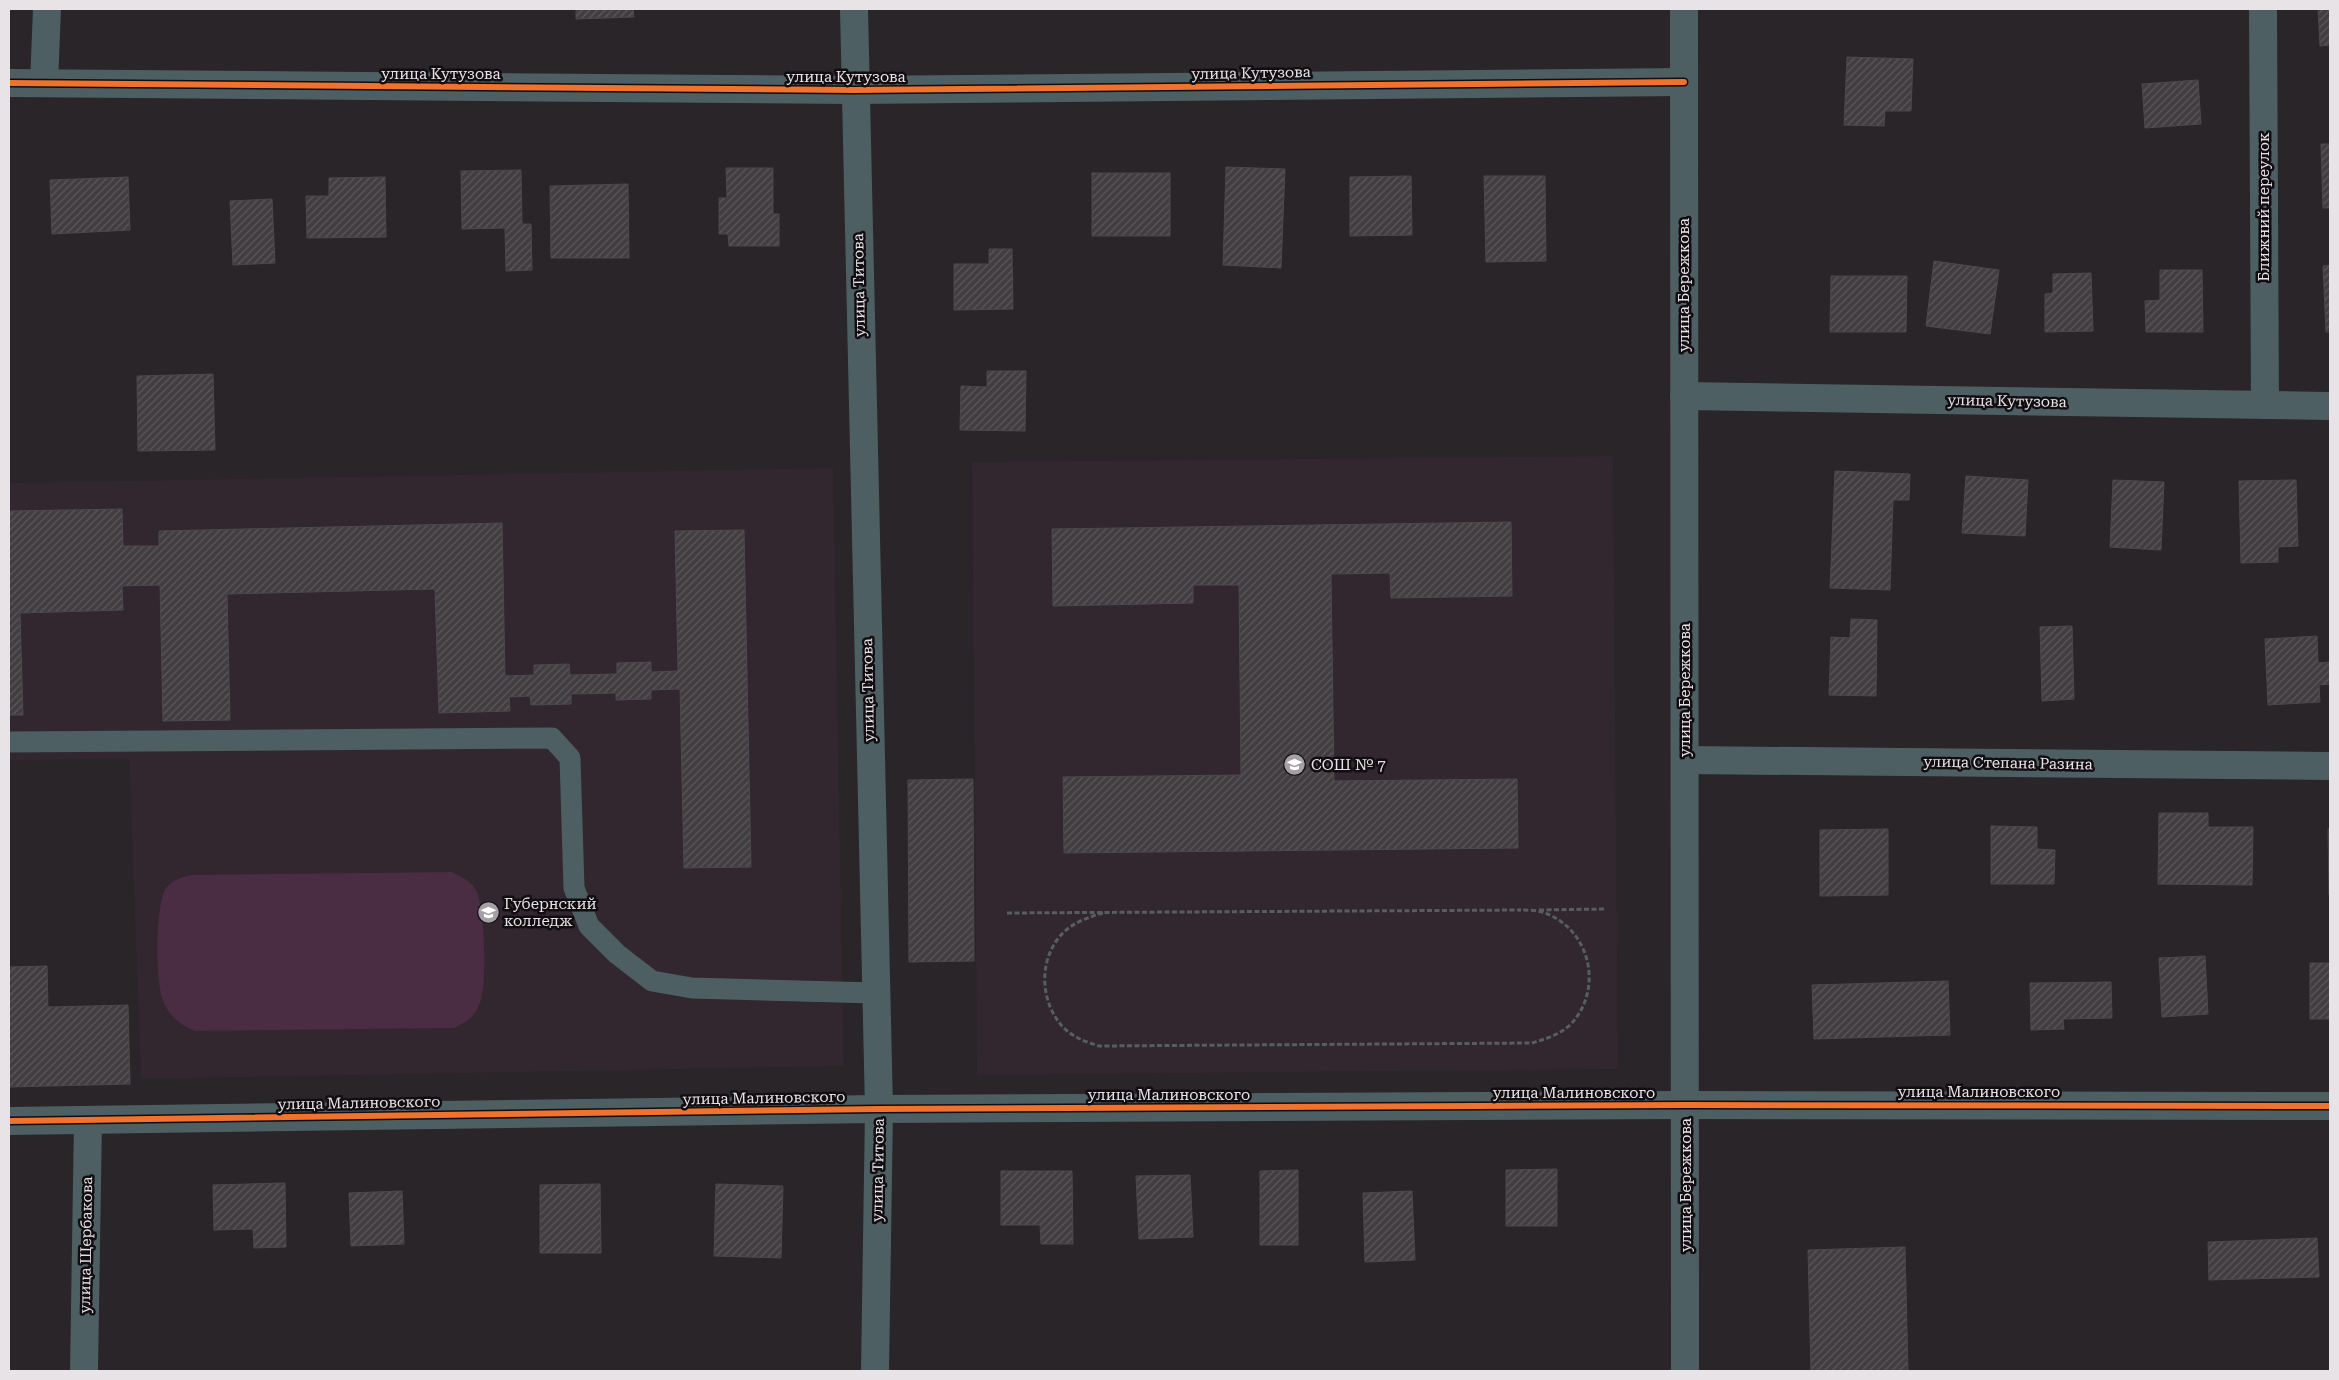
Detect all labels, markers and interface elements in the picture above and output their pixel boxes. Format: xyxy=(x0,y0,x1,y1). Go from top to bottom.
street label: улица Кутузова xyxy=(1191,63,1311,83)
street label: улица Кутузова xyxy=(381,65,501,83)
street label: улица Кутузова xyxy=(786,68,906,86)
street label: Ближний переулок xyxy=(2255,132,2273,282)
street label: улица Бережкова xyxy=(1675,218,1693,352)
street label: улица Титова xyxy=(849,233,869,337)
street label: улица Кутузова xyxy=(1947,391,2067,411)
street label: улица Бережкова xyxy=(1676,623,1694,757)
street label: улица Титова xyxy=(858,638,878,742)
school or university icon: СОШ № 7 xyxy=(1283,753,1307,777)
street label: улица Степана Разина xyxy=(1923,753,2093,773)
place label: СОШ № 7 xyxy=(1311,756,1386,774)
place label: Губернский колледж xyxy=(504,895,596,930)
school or university icon: Губернский колледж xyxy=(476,901,500,925)
street label: улица Малиновского xyxy=(1898,1083,2060,1101)
street label: улица Малиновского xyxy=(1493,1084,1655,1102)
street label: улица Малиновского xyxy=(1088,1086,1250,1104)
street label: улица Малиновского xyxy=(683,1088,845,1108)
street label: улица Малиновского xyxy=(278,1093,440,1113)
street label: улица Титова xyxy=(868,1118,888,1222)
street label: улица Бережкова xyxy=(1677,1118,1695,1252)
street label: улица Щербакова xyxy=(76,1176,96,1314)

